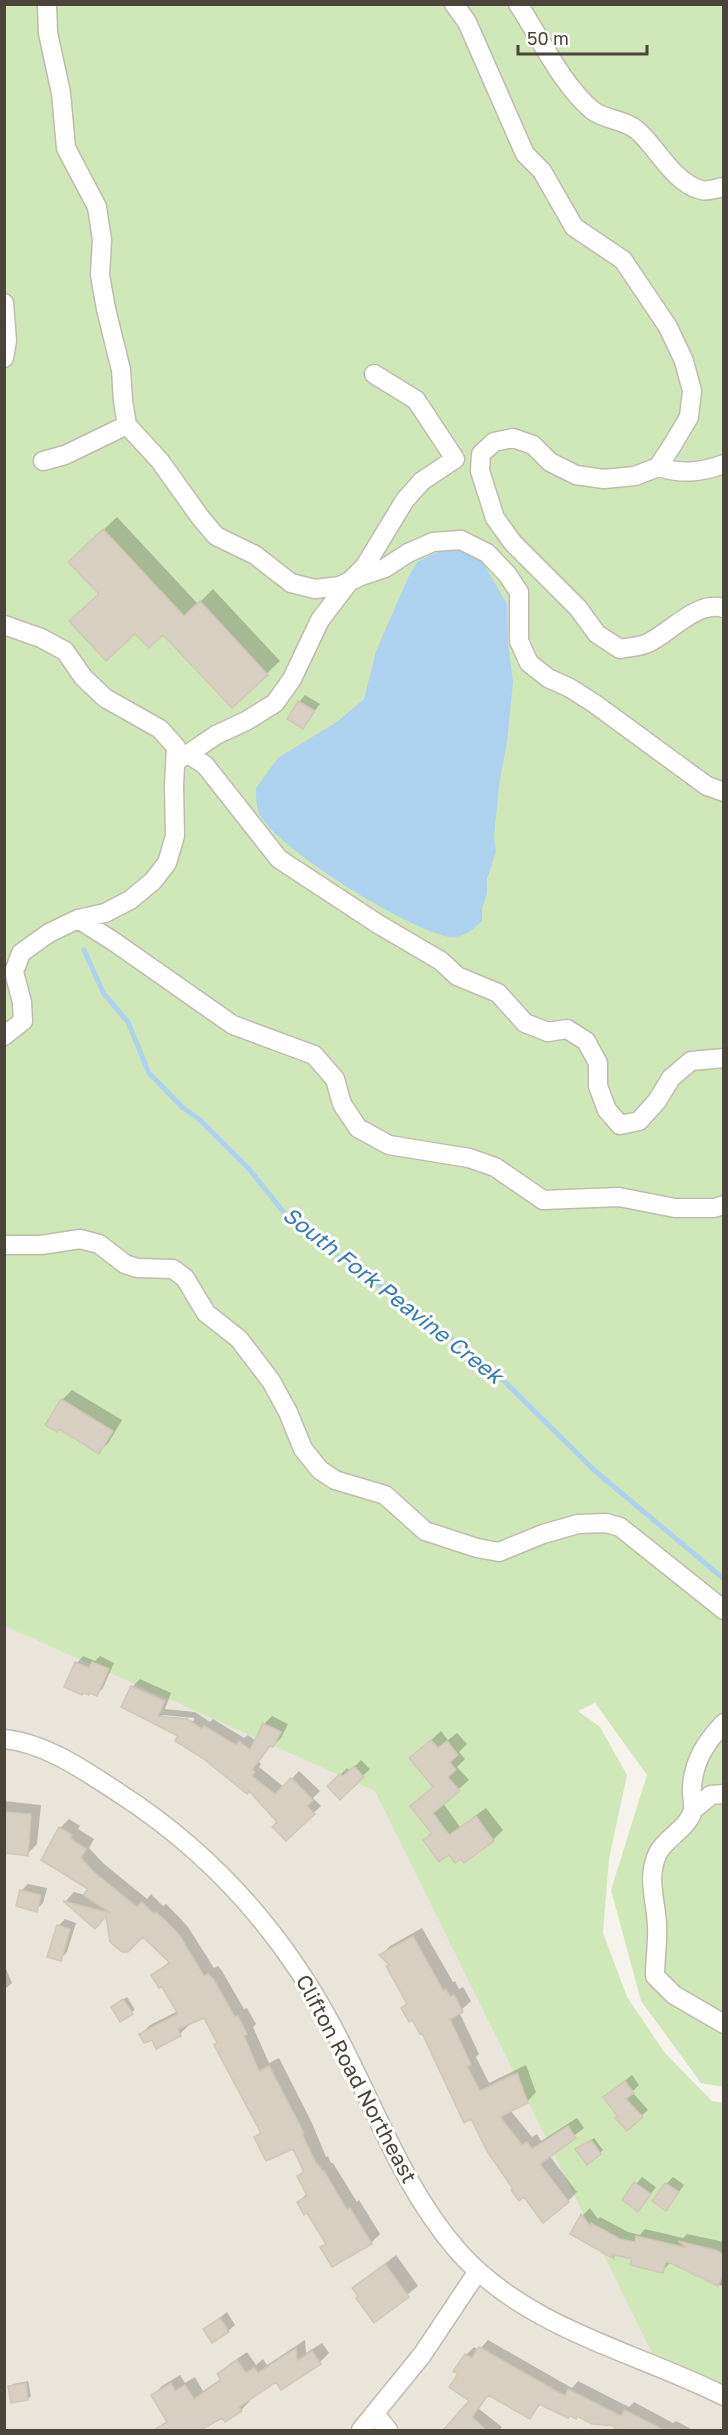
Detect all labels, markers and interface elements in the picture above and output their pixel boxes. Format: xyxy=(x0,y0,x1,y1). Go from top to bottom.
scale bar xyxy=(518,18,647,56)
text: 50 m xyxy=(527,27,569,49)
water label: South Fork Peavine Creek xyxy=(278,1200,511,1390)
street label: Clifton Road Northeast xyxy=(291,1970,423,2187)

